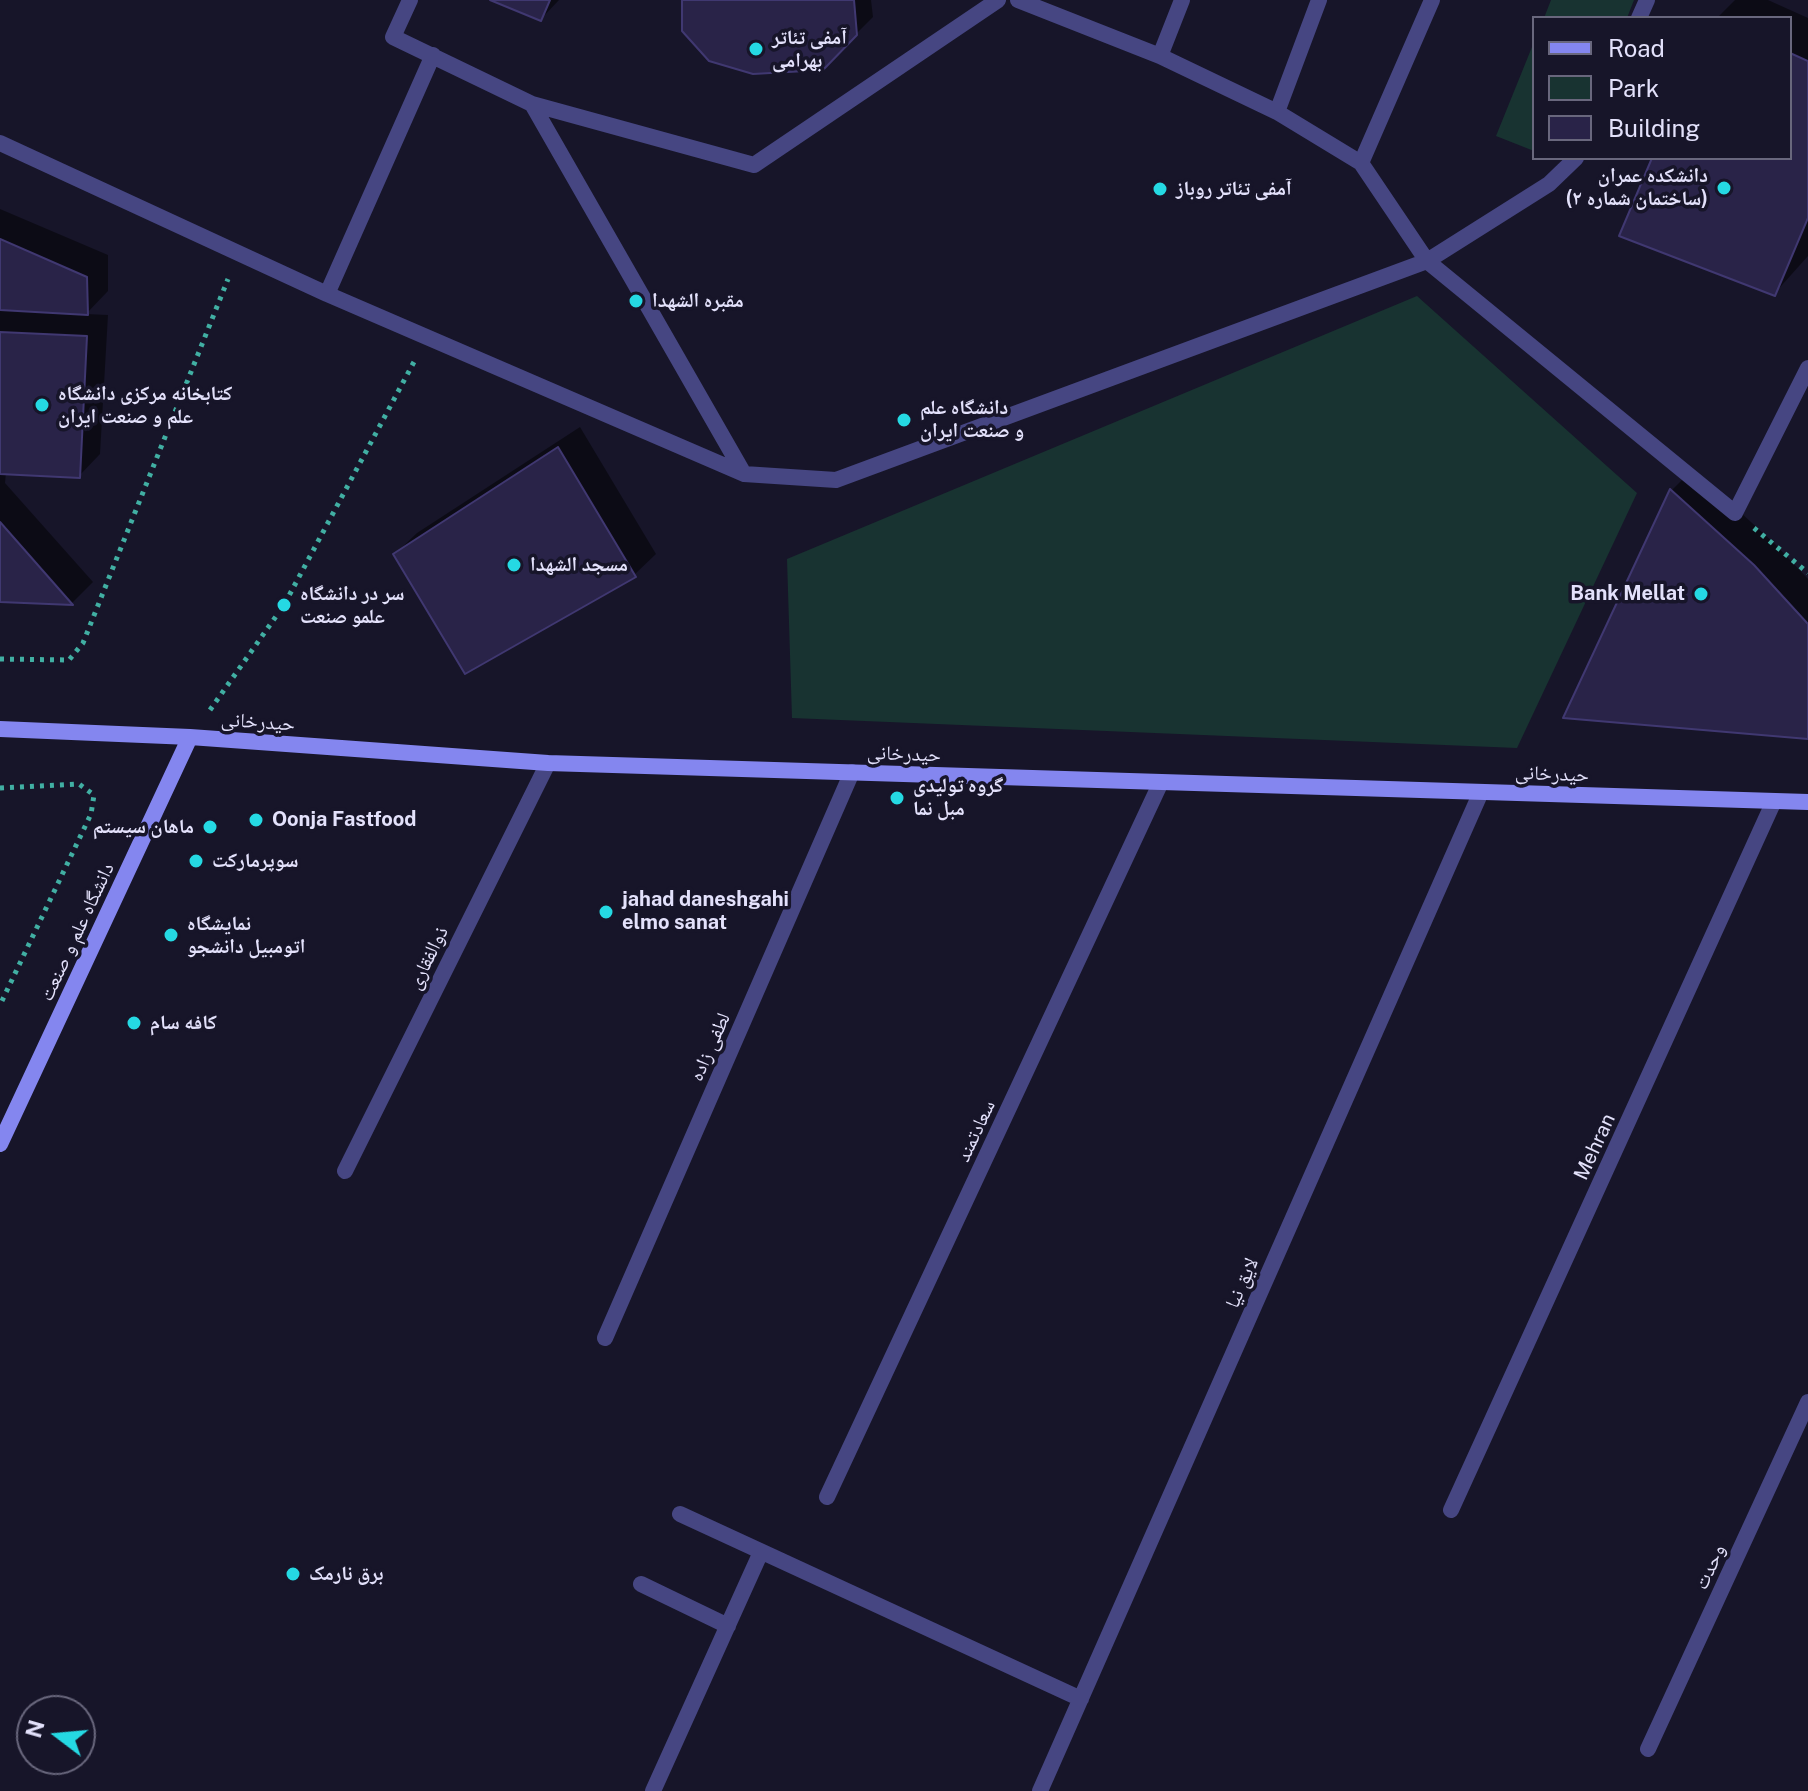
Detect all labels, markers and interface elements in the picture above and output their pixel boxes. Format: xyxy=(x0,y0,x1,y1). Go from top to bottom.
legend xyxy=(1532,16,1792,160)
place label: آمفی تئاتر بهرامی xyxy=(772,26,847,73)
text: Road xyxy=(1608,34,1665,62)
marker: آمفی تئاتر بهرامی xyxy=(747,40,765,58)
text: Park xyxy=(1608,74,1659,102)
text: Building xyxy=(1608,114,1700,142)
place label: دانشکده عمران (ساختمان شماره ۲) xyxy=(1566,164,1708,211)
place label: آمفی تئاتر روباز xyxy=(1176,177,1292,201)
marker: دانشکده عمران (ساختمان شماره ۲) xyxy=(1715,179,1733,197)
marker: آمفی تئاتر روباز xyxy=(1151,180,1169,198)
place label: مقبره الشهدا xyxy=(652,289,744,313)
marker: مقبره الشهدا xyxy=(627,292,645,310)
place label: کتابخانه مرکزی دانشگاه علم و صنعت ایران xyxy=(58,382,232,429)
marker: کتابخانه مرکزی دانشگاه علم و صنعت ایران xyxy=(33,396,51,414)
place label: دانشگاه علم و صنعت ایران xyxy=(920,396,1024,443)
marker: دانشگاه علم و صنعت ایران xyxy=(895,411,913,429)
place label: مسجد الشهدا xyxy=(530,553,628,577)
marker: مسجد الشهدا xyxy=(505,556,523,574)
place label: سر در دانشگاه علمو صنعت xyxy=(300,582,405,629)
place label: Bank Mellat xyxy=(1570,582,1685,606)
marker: Bank Mellat xyxy=(1692,585,1710,603)
marker: سر در دانشگاه علمو صنعت xyxy=(275,596,293,614)
street label: حیدرخانی xyxy=(220,707,296,737)
street label: حیدرخانی xyxy=(867,741,941,767)
street label: حیدرخانی xyxy=(1515,761,1589,787)
place label: گروه تولیدی مبل نما xyxy=(913,774,1003,821)
marker: گروه تولیدی مبل نما xyxy=(888,789,906,807)
place label: Oonja Fastfood xyxy=(272,808,416,832)
marker: Oonja Fastfood xyxy=(247,811,265,829)
place label: ماهان سیستم xyxy=(93,815,194,839)
marker: ماهان سیستم xyxy=(201,818,219,836)
place label: سوپرمارکت xyxy=(212,849,298,873)
marker: سوپرمارکت xyxy=(187,852,205,870)
street label: دانشگاه علم و صنعت xyxy=(34,859,120,1005)
place label: jahad daneshgahi elmo sanat xyxy=(622,888,789,935)
marker: jahad daneshgahi elmo sanat xyxy=(597,903,615,921)
place label: نمایشگاه اتومبیل دانشجو xyxy=(187,912,305,959)
street label: ذوالفقاری xyxy=(402,923,454,993)
marker: نمایشگاه اتومبیل دانشجو xyxy=(162,926,180,944)
street label: لطفی زاده xyxy=(684,1009,736,1085)
place label: کافه سام xyxy=(150,1011,217,1035)
marker: کافه سام xyxy=(125,1014,143,1032)
street label: سعادتمند xyxy=(951,1096,1001,1166)
street label: Mehran xyxy=(1569,1110,1621,1184)
street label: لایق نیا xyxy=(1220,1254,1264,1312)
street label: وحدت xyxy=(1689,1541,1731,1593)
place label: برق نارمک xyxy=(309,1562,384,1586)
marker: برق نارمک xyxy=(284,1565,302,1583)
north arrow xyxy=(16,1695,96,1775)
text: N xyxy=(20,1717,50,1741)

